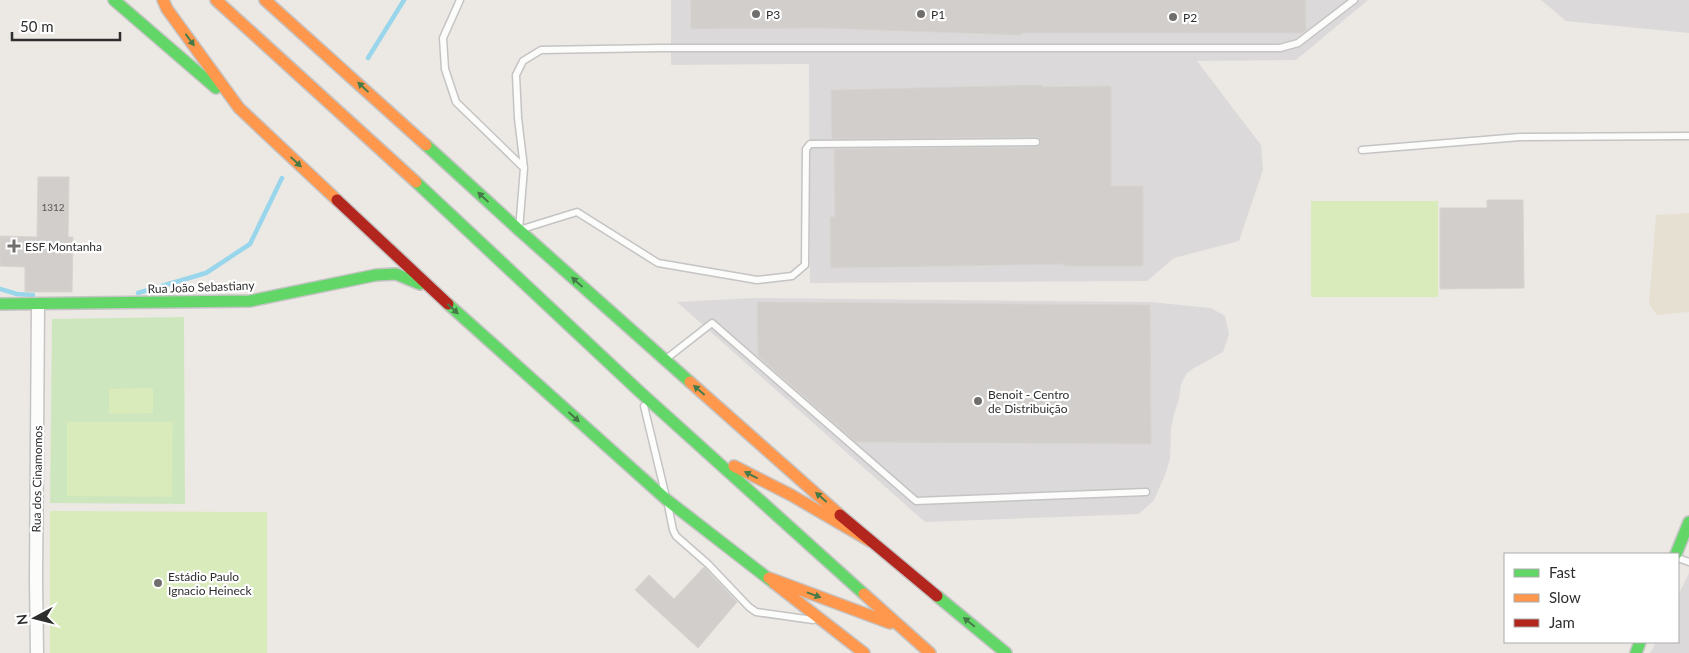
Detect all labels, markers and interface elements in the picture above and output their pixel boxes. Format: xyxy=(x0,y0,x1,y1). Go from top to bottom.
place label: P3 xyxy=(766,7,780,22)
place label: P1 xyxy=(931,7,945,22)
marker: P3 xyxy=(750,8,762,20)
marker: P1 xyxy=(915,8,927,20)
scale bar xyxy=(12,10,120,42)
place label: P2 xyxy=(1183,10,1197,25)
marker: P2 xyxy=(1167,11,1179,23)
text: 50 m xyxy=(20,17,54,35)
one-way arrow xyxy=(184,33,195,46)
one-way arrow xyxy=(358,81,370,93)
one-way arrow xyxy=(290,156,302,168)
one-way arrow xyxy=(477,191,489,203)
house number: 1312 xyxy=(41,201,65,213)
marker: ESF Montanha xyxy=(7,239,21,253)
place label: ESF Montanha xyxy=(25,239,102,254)
one-way arrow xyxy=(572,276,584,288)
street label: Rua João Sebastiany xyxy=(147,278,256,296)
one-way arrow xyxy=(447,303,459,315)
one-way arrow xyxy=(693,384,706,395)
place label: Benoit - Centro de Distribuição xyxy=(988,387,1070,416)
marker: Benoit - Centro de Distribuição xyxy=(972,395,984,407)
one-way arrow xyxy=(568,412,581,423)
street label: Rua dos Cinamomos xyxy=(29,425,45,533)
one-way arrow xyxy=(744,471,759,479)
one-way arrow xyxy=(815,491,827,503)
legend xyxy=(1504,553,1679,643)
text: Fast xyxy=(1549,563,1576,581)
place label: Estádio Paulo Ignacio Heineck xyxy=(168,569,253,598)
marker: Estádio Paulo Ignacio Heineck xyxy=(152,577,164,589)
text: Slow xyxy=(1549,588,1581,606)
one-way arrow xyxy=(807,592,822,599)
north arrow xyxy=(10,593,60,643)
text: N xyxy=(13,613,31,626)
text: Jam xyxy=(1549,613,1575,631)
one-way arrow xyxy=(963,617,976,628)

